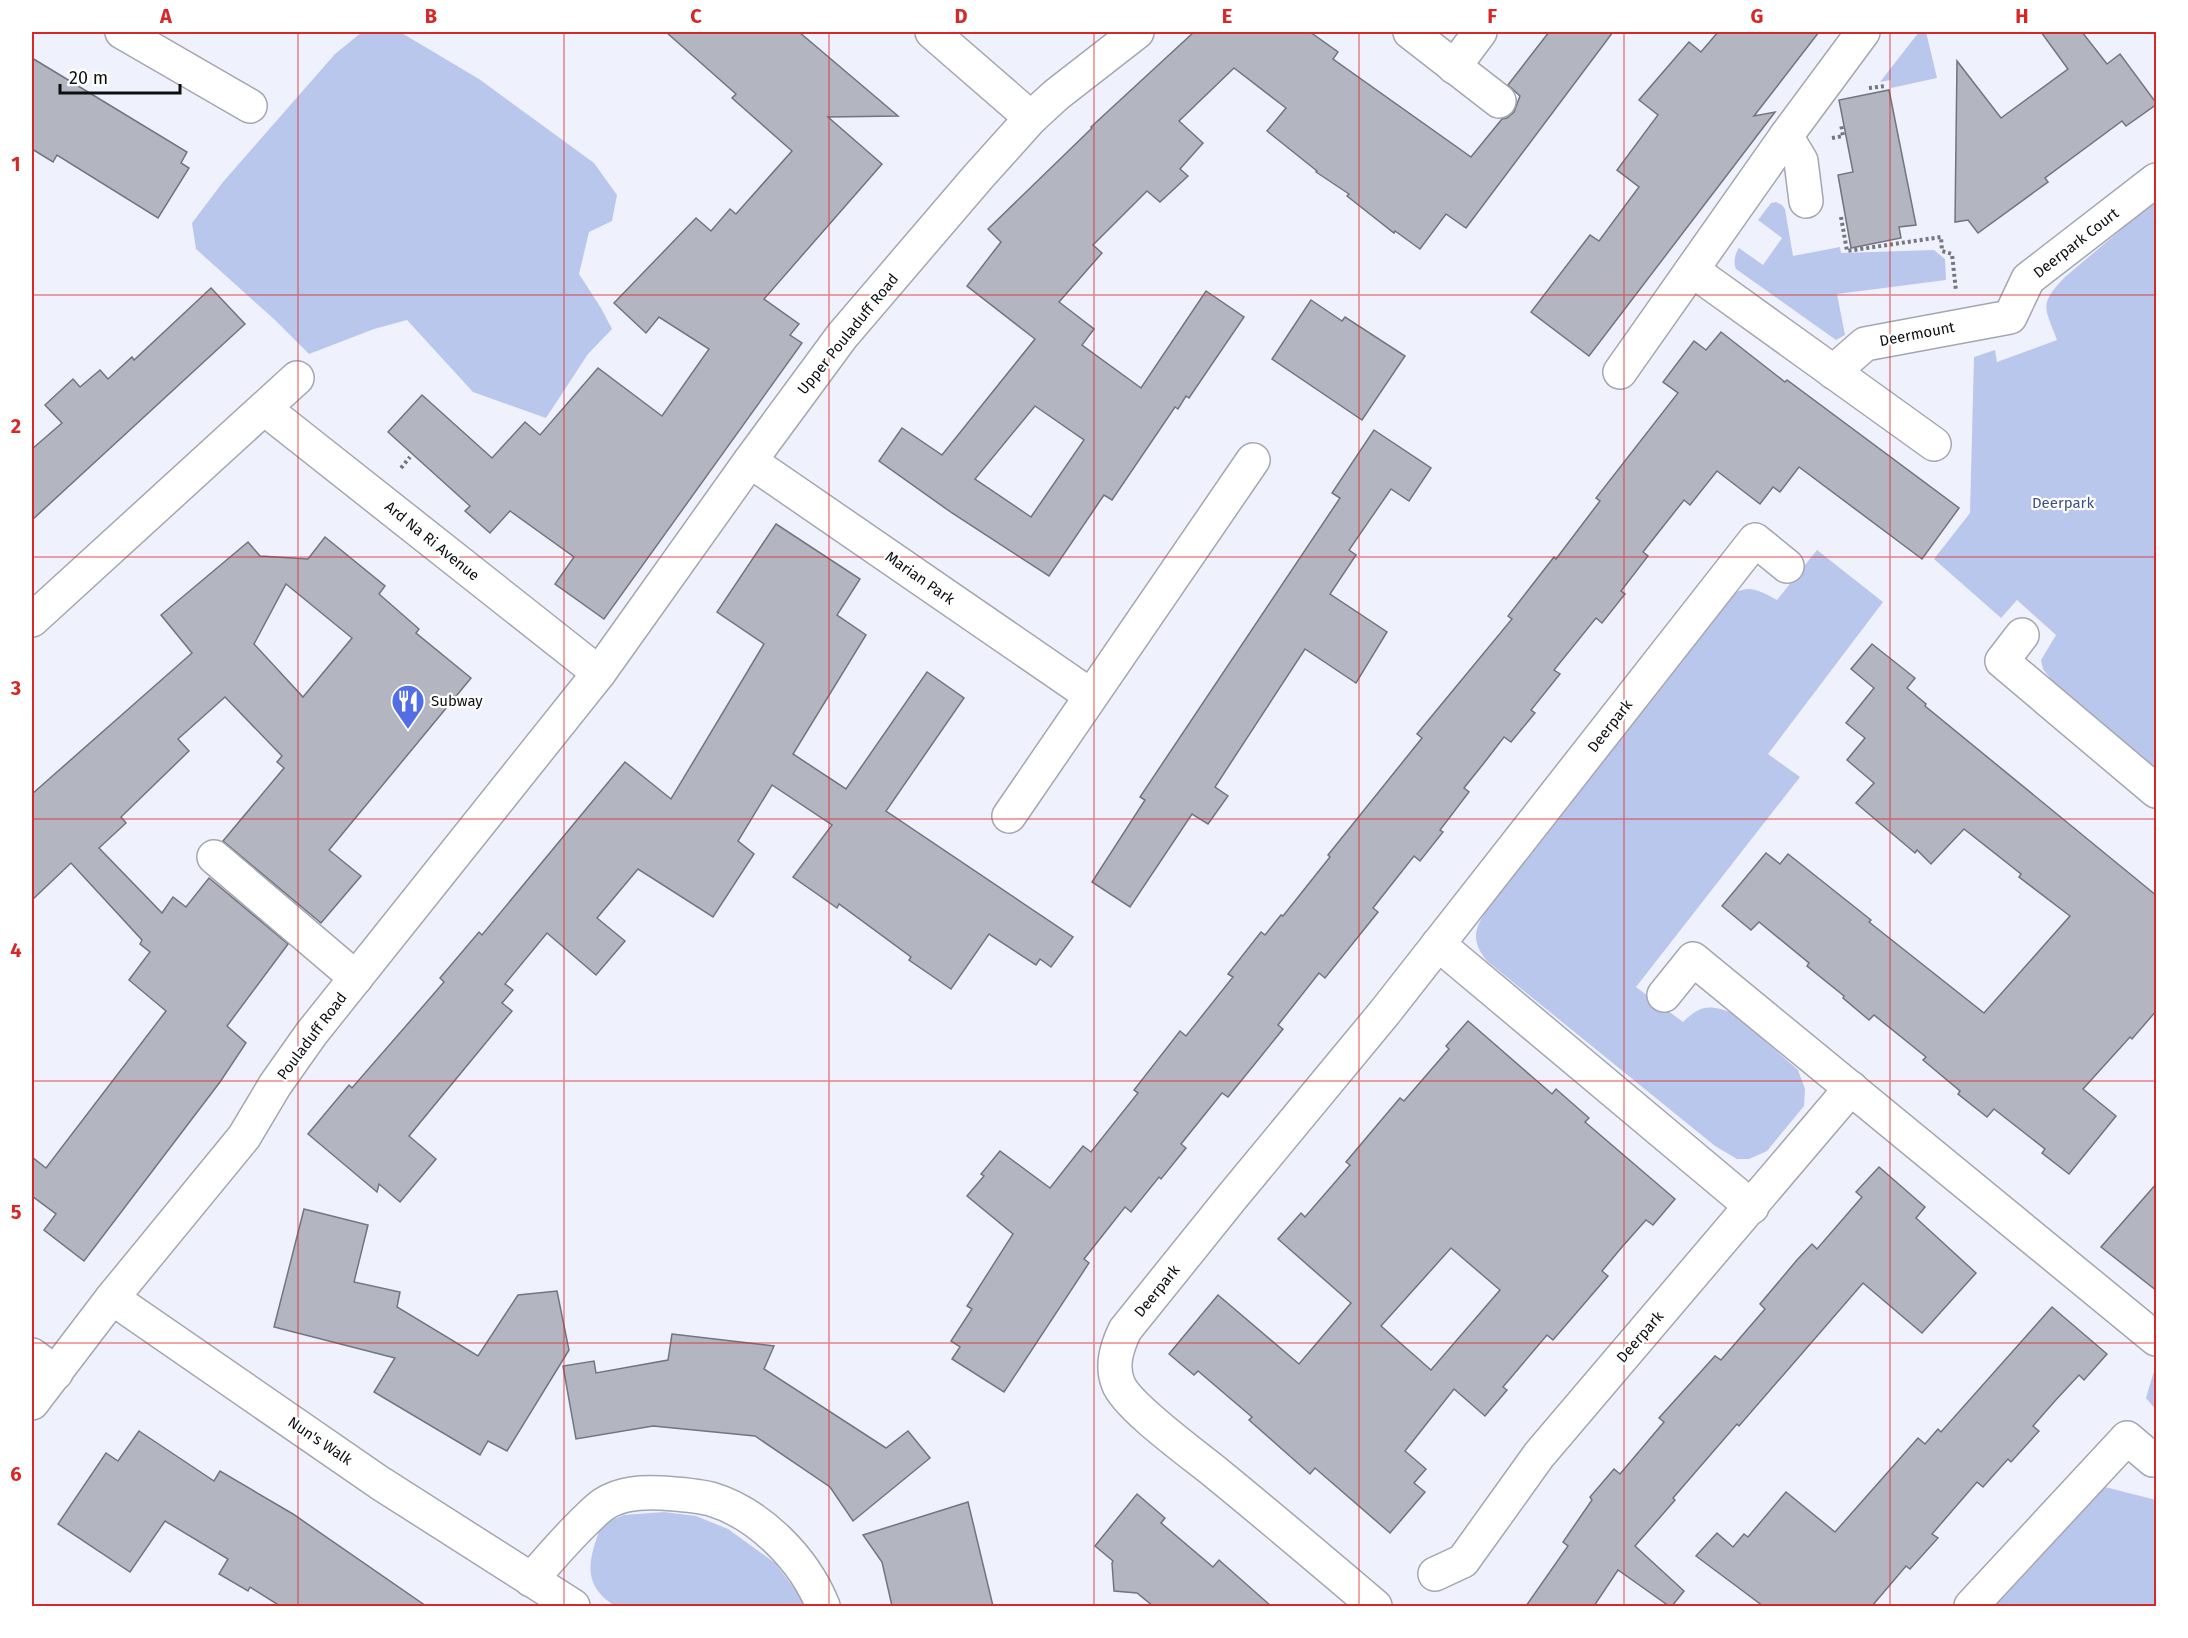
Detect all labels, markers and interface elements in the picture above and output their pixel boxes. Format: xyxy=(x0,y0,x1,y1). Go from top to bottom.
text: A xyxy=(159,4,173,28)
text: B xyxy=(425,4,437,28)
text: C xyxy=(690,4,702,28)
text: D xyxy=(954,4,968,28)
text: E xyxy=(1222,4,1232,28)
text: F xyxy=(1487,4,1497,28)
text: G xyxy=(1751,4,1763,28)
text: H xyxy=(2015,4,2029,28)
scale bar xyxy=(60,57,180,95)
text: 20 m xyxy=(69,67,108,89)
text: 1 xyxy=(11,152,21,176)
street label: Deerpark Court xyxy=(2030,204,2123,282)
street label: Upper Pouladuff Road xyxy=(794,270,902,398)
street label: Deermount xyxy=(1878,318,1957,350)
text: 2 xyxy=(11,414,21,438)
park label: Deerpark xyxy=(2032,494,2094,512)
street label: Ard Na Ri Avenue xyxy=(381,497,483,585)
street label: Marian Park xyxy=(882,548,958,609)
text: 3 xyxy=(10,676,21,700)
restaurant icon: Subway xyxy=(390,683,426,730)
place label: Subway xyxy=(431,692,483,710)
street label: Deerpark xyxy=(1584,696,1636,756)
text: 4 xyxy=(10,938,22,962)
street label: Pouladuff Road xyxy=(273,989,351,1083)
text: 5 xyxy=(11,1200,22,1224)
street label: Deerpark xyxy=(1130,1261,1184,1321)
street label: Deerpark xyxy=(1613,1307,1667,1366)
street label: Nun's Walk xyxy=(284,1413,356,1469)
text: 6 xyxy=(10,1462,22,1486)

